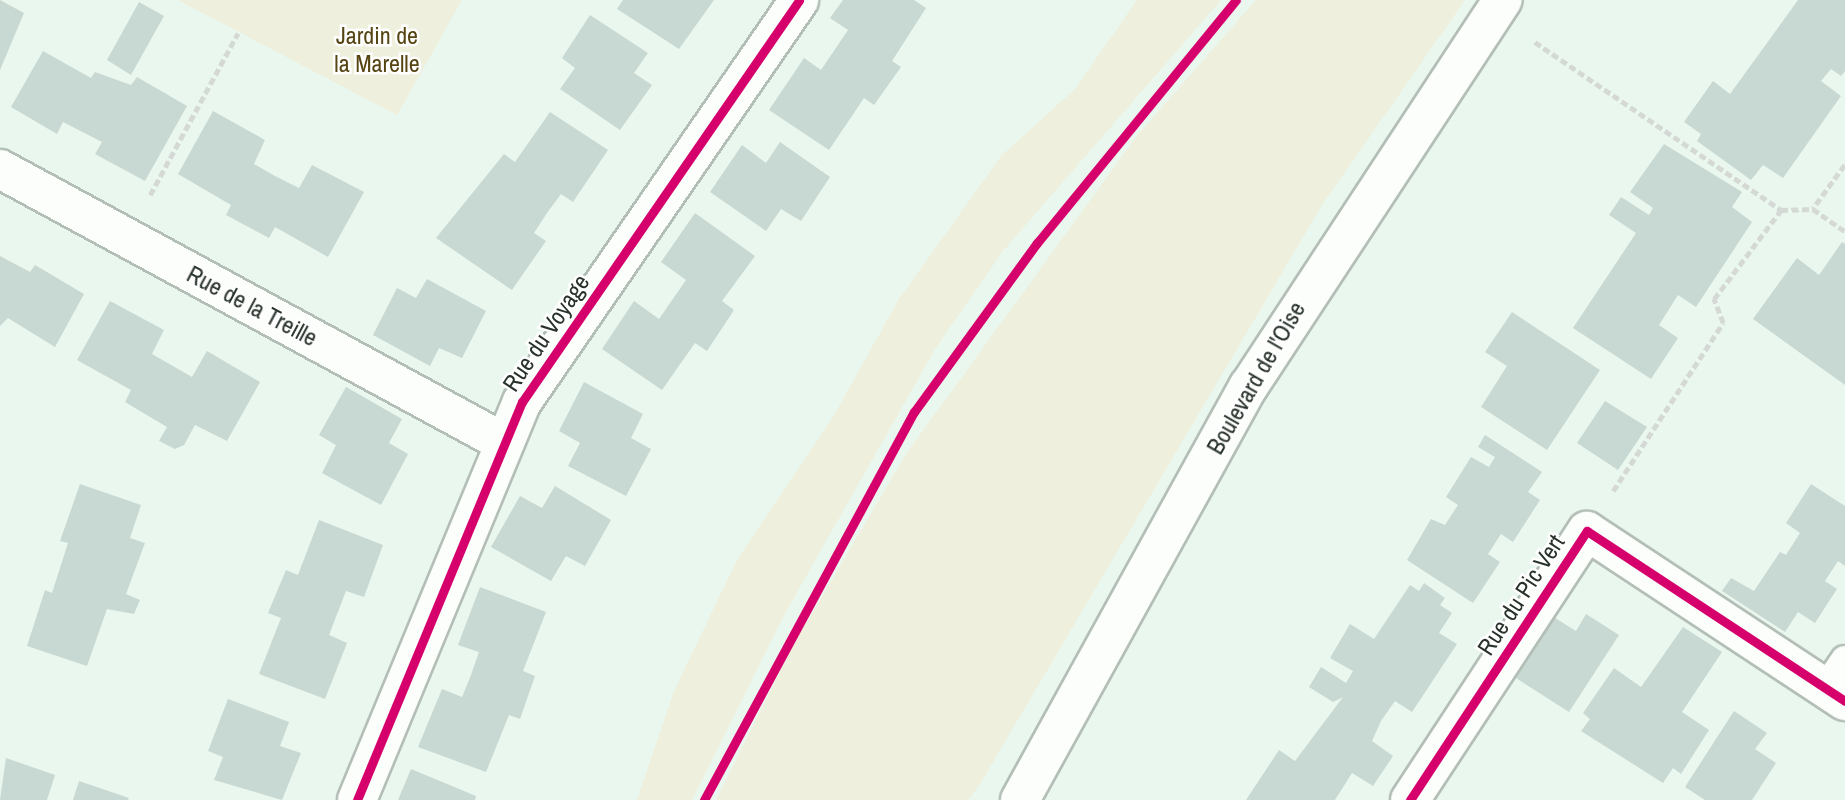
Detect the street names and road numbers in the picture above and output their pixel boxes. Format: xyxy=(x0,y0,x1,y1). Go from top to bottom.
street label: Rue de la Treille xyxy=(182,260,322,352)
street label: Rue du Voyage xyxy=(496,269,596,397)
street label: Boulevard de l'Oise xyxy=(1201,297,1311,459)
street label: Rue du Pic Vert xyxy=(1471,529,1571,661)

